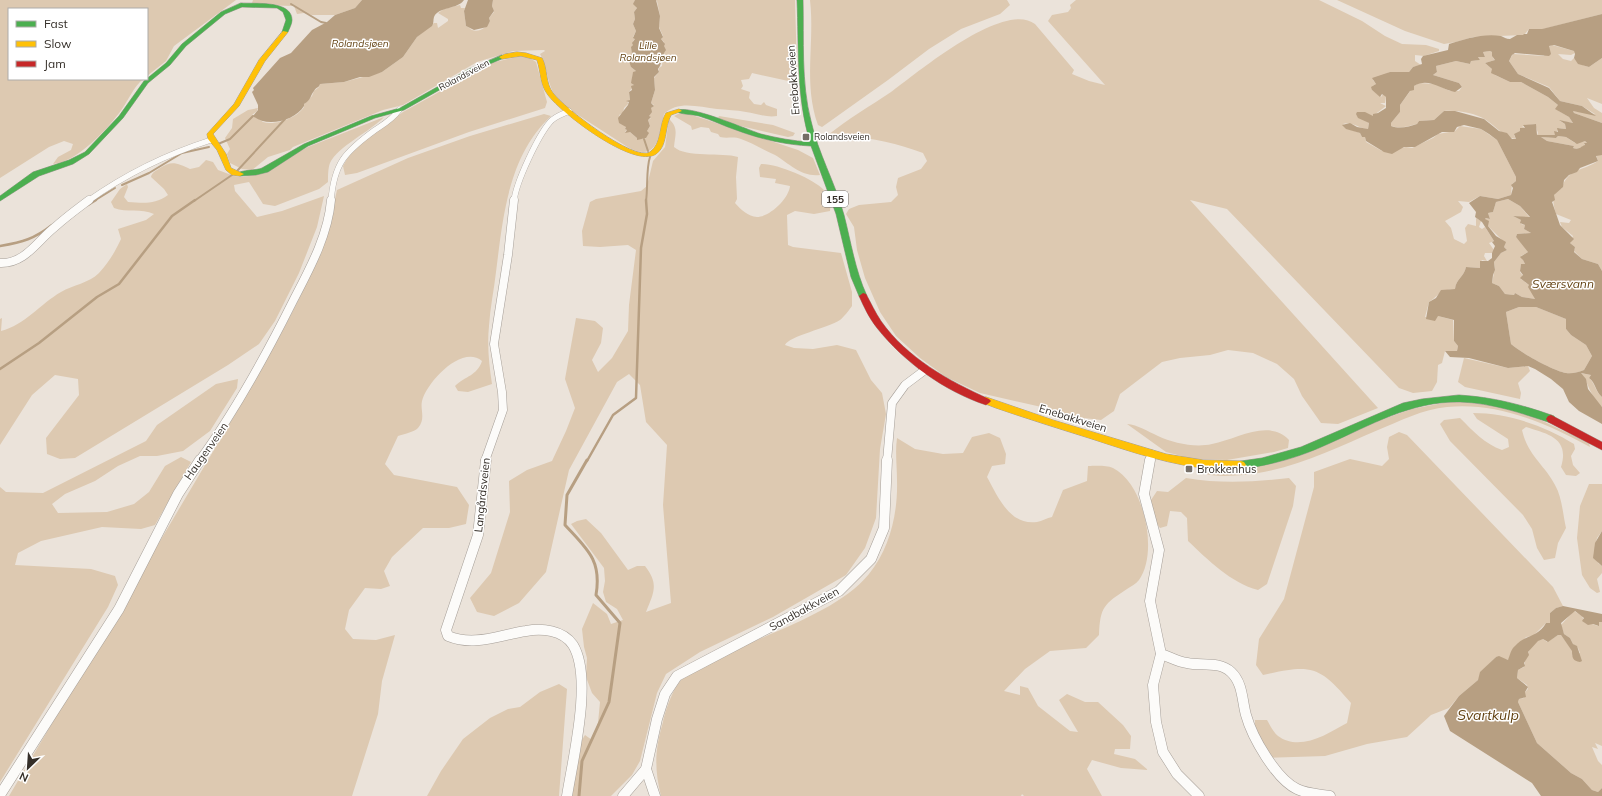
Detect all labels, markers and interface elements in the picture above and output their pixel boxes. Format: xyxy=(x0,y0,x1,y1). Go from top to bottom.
legend xyxy=(8,8,148,80)
text: Fast xyxy=(44,16,68,31)
text: Slow xyxy=(44,36,72,51)
water label: Rolandsjøen xyxy=(331,37,389,50)
water label: Lille Rolandsjøen xyxy=(619,39,677,64)
street label: Enebakkveien xyxy=(784,45,802,115)
text: Jam xyxy=(44,56,66,71)
street label: Rolandsveien xyxy=(437,57,491,93)
place label: Rolandsveien xyxy=(814,131,870,142)
marker: Rolandsveien xyxy=(801,132,811,142)
road number: 155 xyxy=(822,191,848,207)
water label: Sværsvann xyxy=(1532,276,1594,291)
street label: Enebakkveien xyxy=(1037,401,1109,435)
street label: Haugenveien xyxy=(181,419,231,483)
street label: Langårdsveien xyxy=(471,457,493,533)
place label: Brokkenhus xyxy=(1197,462,1257,476)
marker: Brokkenhus xyxy=(1184,464,1194,474)
street label: Sandbakkveien xyxy=(767,584,841,634)
water label: Svartkulp xyxy=(1457,706,1519,724)
north arrow xyxy=(8,748,48,788)
text: N xyxy=(17,769,30,785)

